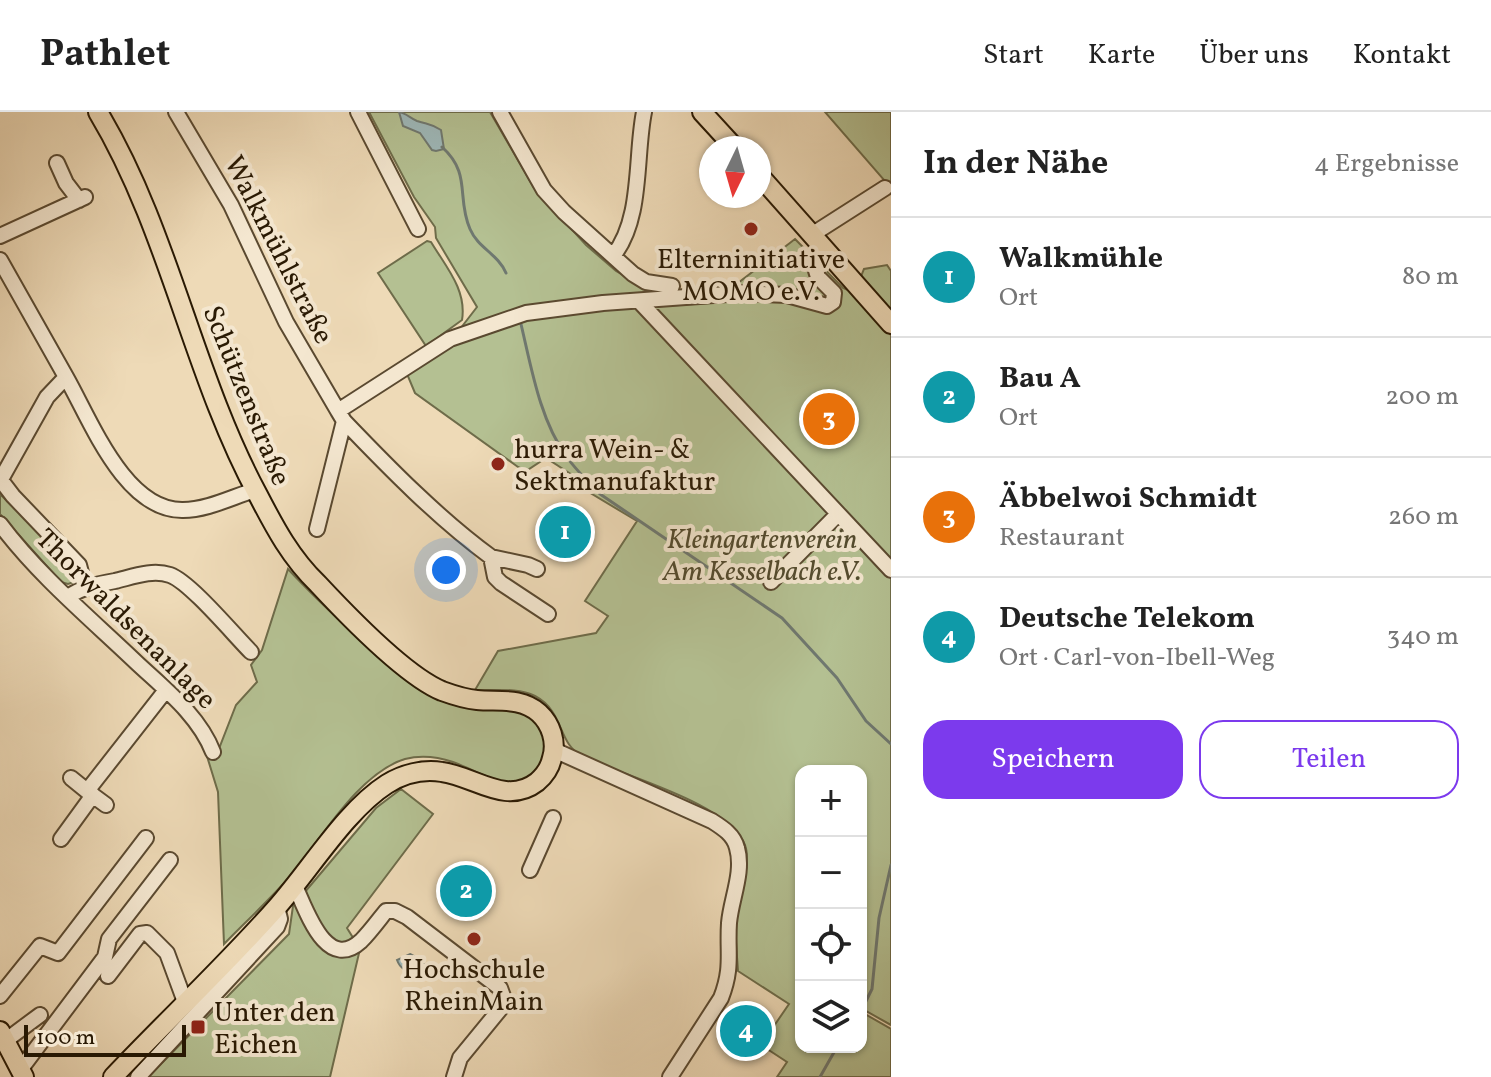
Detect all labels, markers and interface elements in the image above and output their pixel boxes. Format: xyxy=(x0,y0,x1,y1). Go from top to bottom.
text: Pathlet xyxy=(40,29,170,82)
text: Start xyxy=(983,36,1044,75)
text: Karte xyxy=(1088,36,1155,75)
text: Über uns xyxy=(1199,36,1309,75)
text: Kontakt xyxy=(1353,36,1451,75)
north arrow xyxy=(699,136,771,208)
text: In der Nähe xyxy=(923,141,1108,188)
text: 4 Ergebnisse xyxy=(1314,146,1459,182)
street label: Walkmühlstraße xyxy=(213,149,342,351)
marker: Elterninitiative MOMO e.V. xyxy=(742,220,760,238)
text: Walkmühle xyxy=(999,238,1163,280)
place label: Elterninitiative MOMO e.V. xyxy=(657,241,845,312)
text: 1 xyxy=(944,259,954,295)
text: 80 m xyxy=(1402,259,1459,295)
text: Ort xyxy=(999,280,1038,316)
street label: Schützenstraße xyxy=(192,300,300,492)
text: Bau A xyxy=(999,358,1081,400)
text: 2 xyxy=(942,379,956,415)
text: 200 m xyxy=(1385,379,1459,415)
pin: 3 xyxy=(803,389,855,449)
text: Ort xyxy=(999,400,1038,436)
place label: hurra Wein- & Sektmanufaktur xyxy=(514,431,715,502)
marker: hurra Wein- & Sektmanufaktur xyxy=(489,455,507,473)
text: Äbbelwoi Schmidt xyxy=(999,478,1257,520)
text: 3 xyxy=(942,499,956,535)
text: 260 m xyxy=(1388,499,1459,535)
pin: 1 xyxy=(539,502,591,562)
text: Restaurant xyxy=(999,520,1125,556)
street label: Thorwaldsenanlage xyxy=(26,521,224,719)
park label: Kleingartenverein Am Kesselbach e.V. xyxy=(662,521,861,592)
your location xyxy=(426,550,466,590)
text: Deutsche Telekom xyxy=(999,598,1255,640)
text: 4 xyxy=(941,619,957,655)
text: 340 m xyxy=(1387,619,1459,655)
text: Ort · Carl-von-Ibell-Weg xyxy=(999,640,1275,676)
button: Speichern xyxy=(923,720,1183,799)
button: Teilen xyxy=(1199,720,1459,799)
map controls xyxy=(795,765,867,1053)
button: + xyxy=(795,765,867,837)
button: − xyxy=(795,837,867,909)
pin: 2 xyxy=(440,861,492,921)
button: locate xyxy=(795,909,867,981)
marker: Hochschule RheinMain xyxy=(465,930,483,948)
place label: Hochschule RheinMain xyxy=(403,951,545,1022)
button: layers xyxy=(795,981,867,1053)
place label: Unter den Eichen xyxy=(214,994,336,1065)
pin: 4 xyxy=(720,1001,772,1061)
marker: Unter den Eichen xyxy=(189,1018,207,1036)
scale bar xyxy=(24,1021,186,1057)
text: 100 m xyxy=(36,1023,95,1054)

